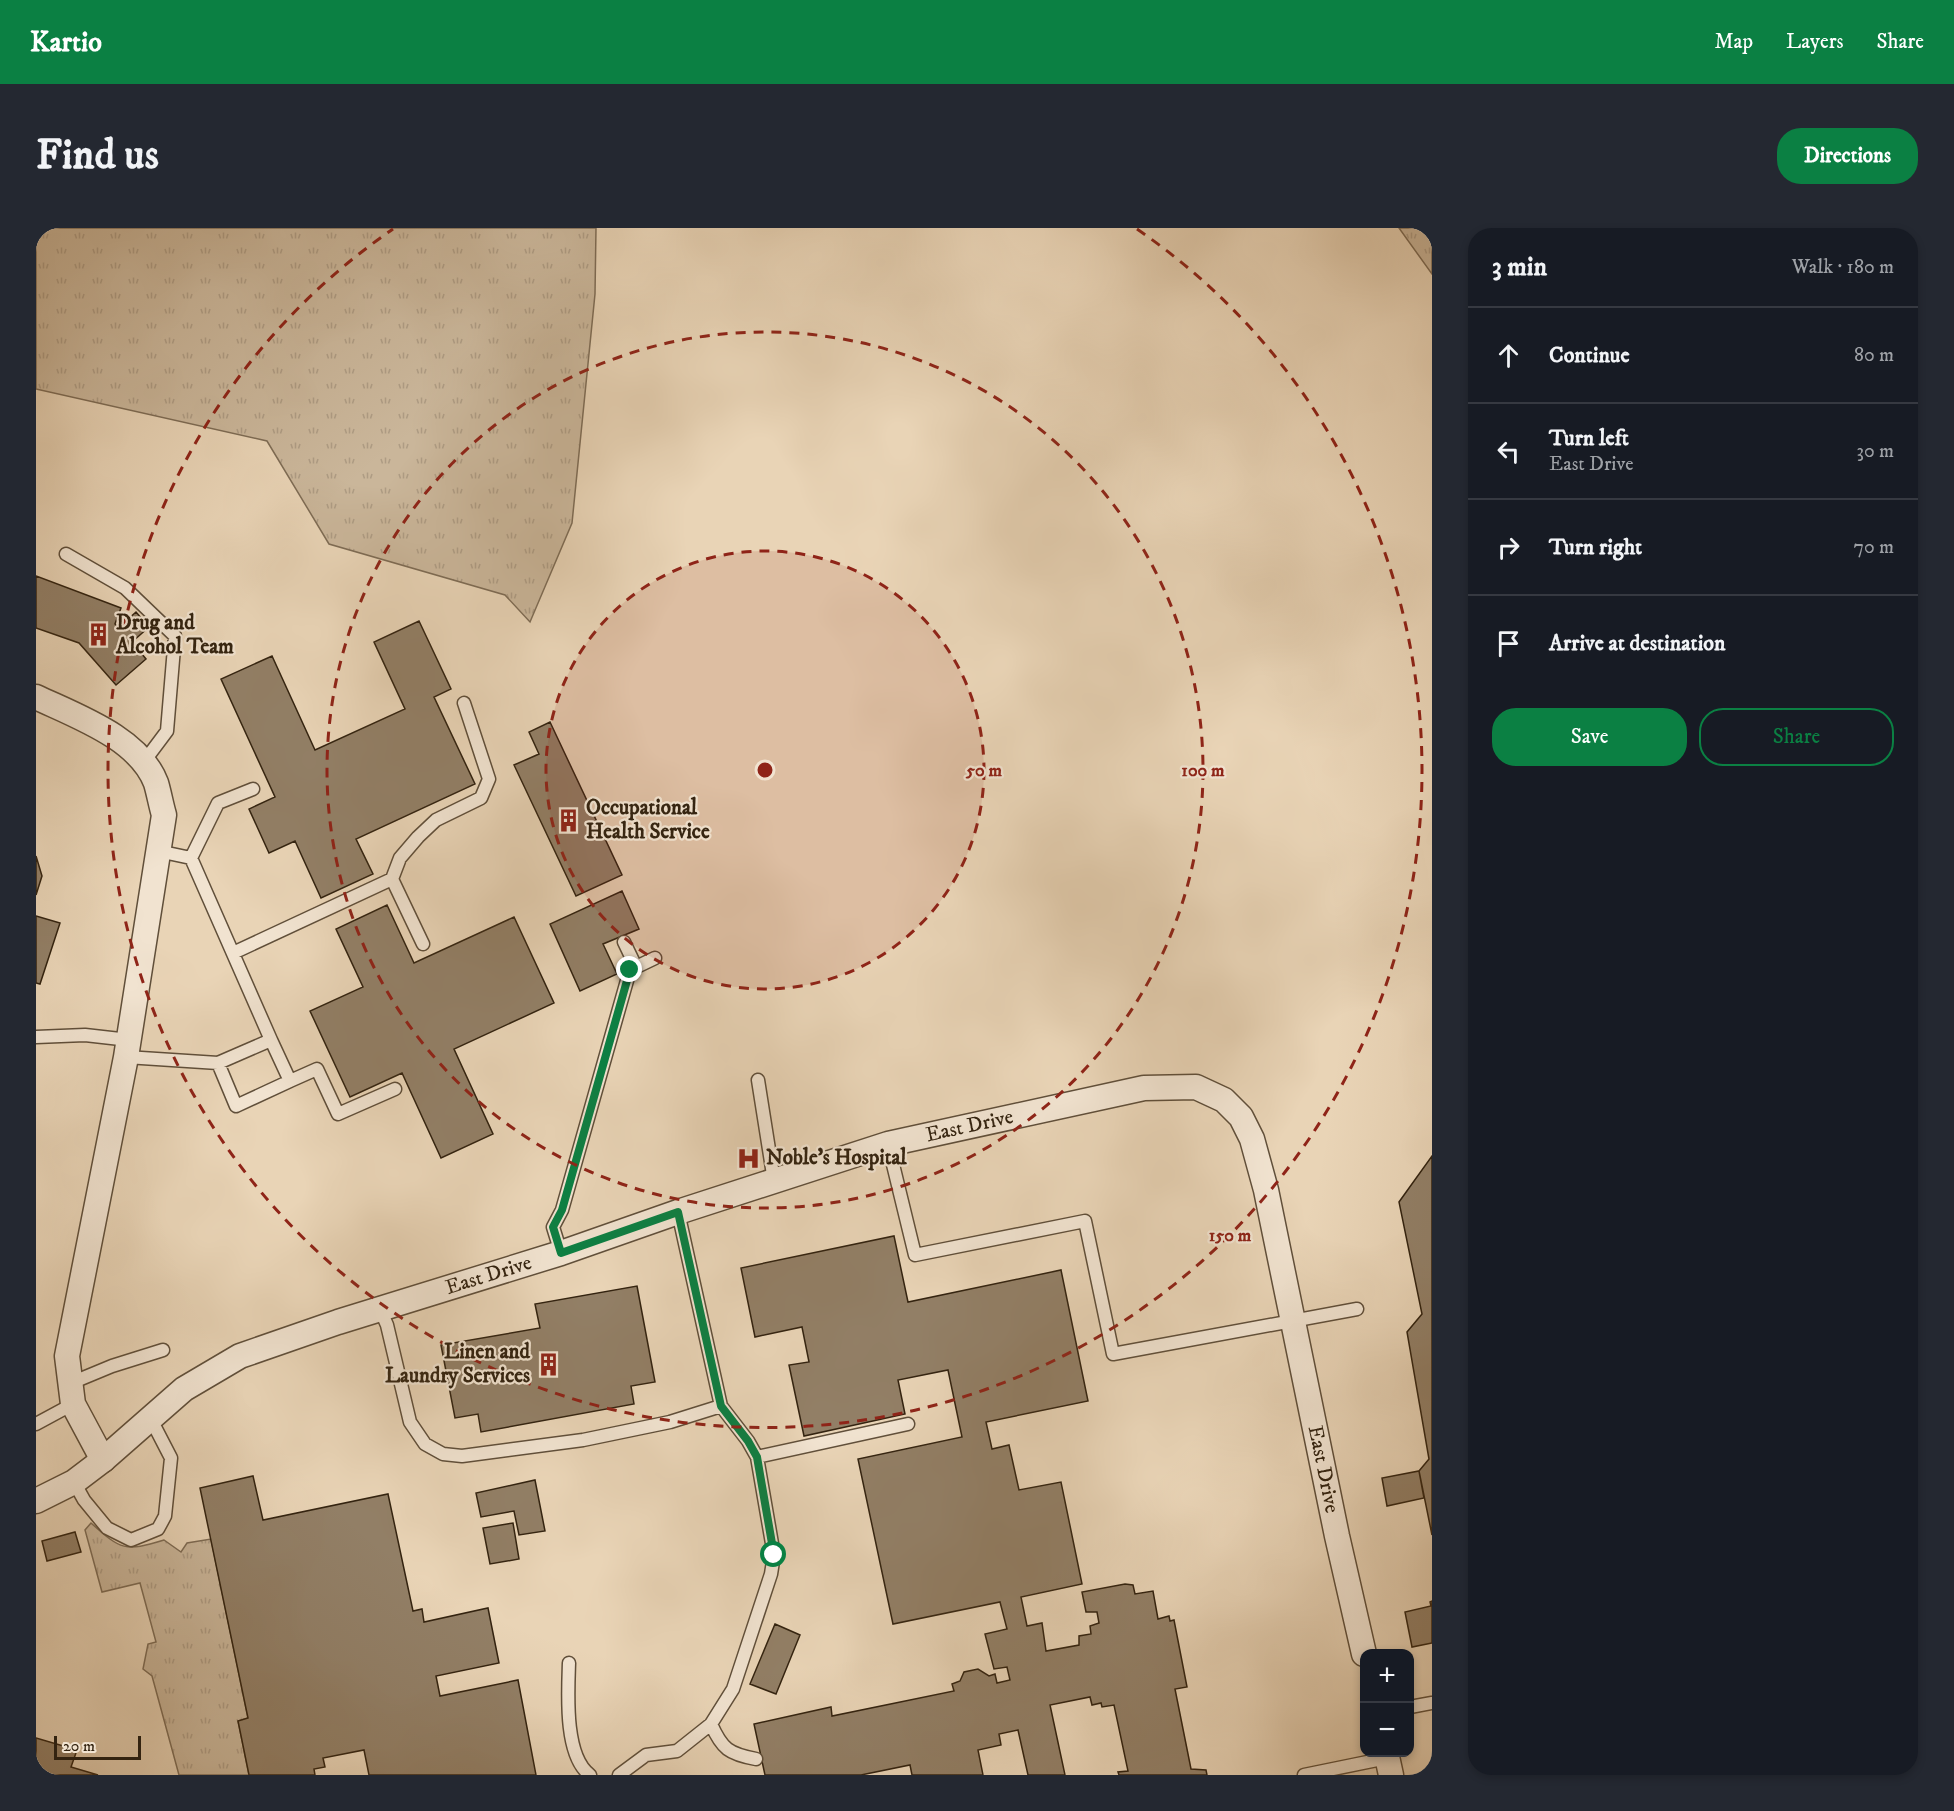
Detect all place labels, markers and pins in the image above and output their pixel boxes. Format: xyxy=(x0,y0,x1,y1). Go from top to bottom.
place label: Drug and Alcohol Team xyxy=(115,610,234,660)
building icon: Drug and Alcohol Team xyxy=(85,622,111,648)
centre of rings xyxy=(755,760,775,780)
place label: Occupational Health Service xyxy=(586,795,710,845)
building icon: Occupational Health Service xyxy=(555,807,581,833)
hospital icon: Noble's Hospital xyxy=(735,1145,761,1171)
place label: Noble's Hospital xyxy=(766,1145,907,1171)
place label: Linen and Laundry Services xyxy=(385,1339,531,1389)
building icon: Linen and Laundry Services xyxy=(535,1351,561,1377)

